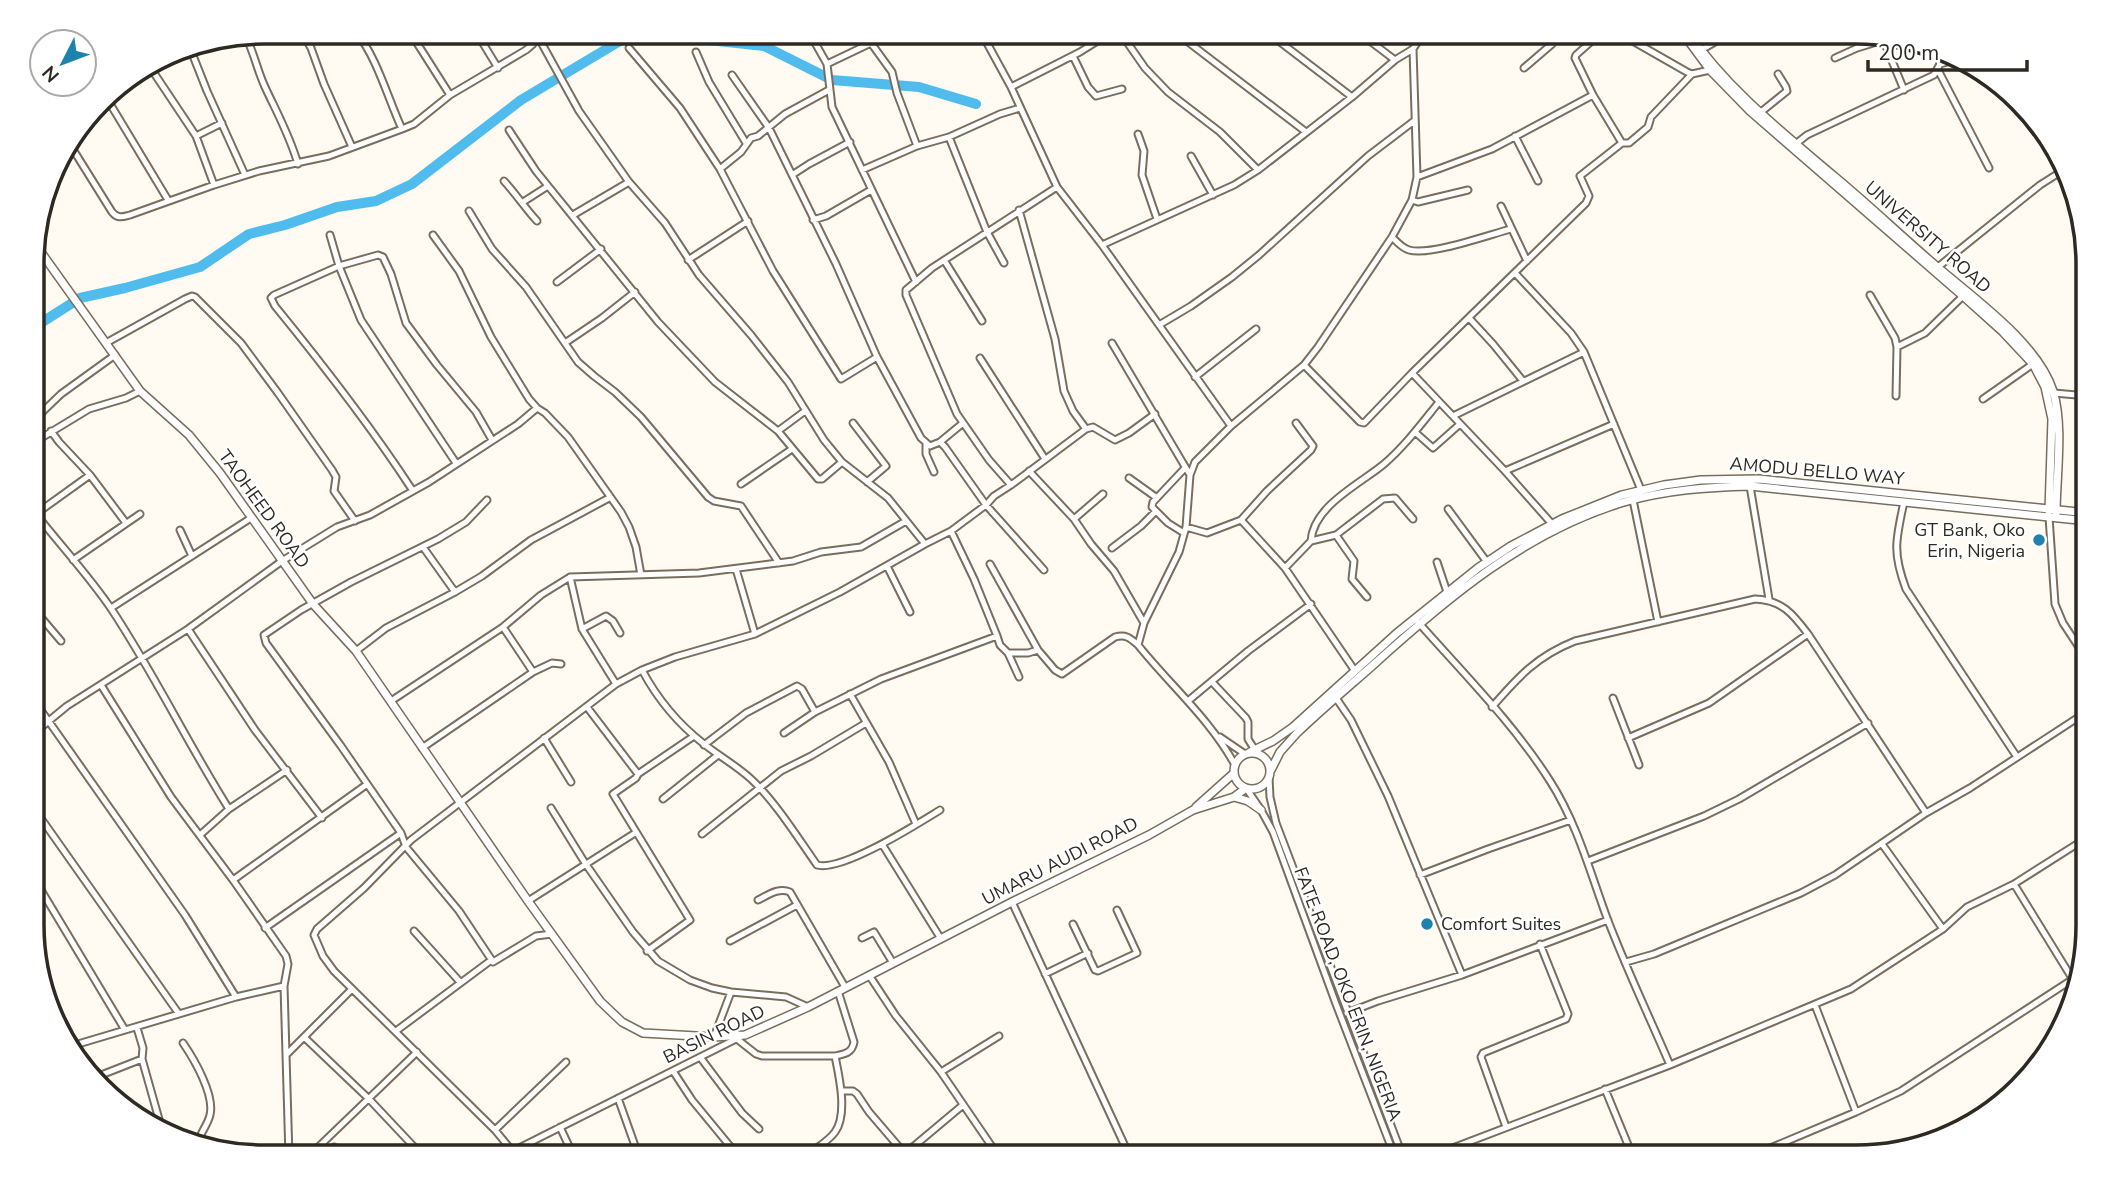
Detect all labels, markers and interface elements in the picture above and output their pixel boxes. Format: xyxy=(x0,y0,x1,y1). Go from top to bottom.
north arrow xyxy=(28,28,98,98)
scale bar xyxy=(1868,28,2027,72)
text: 200 m xyxy=(1878,39,1939,67)
text: N xyxy=(37,60,66,88)
street label: UNIVERSITY ROAD xyxy=(1860,175,1996,299)
street label: TAOHEED ROAD xyxy=(213,445,315,573)
street label: AMODU BELLO WAY xyxy=(1729,451,1905,491)
place label: GT Bank, Oko Erin, Nigeria xyxy=(1914,518,2025,563)
marker: GT Bank, Oko Erin, Nigeria xyxy=(2031,532,2047,548)
street label: UMARU AUDI ROAD xyxy=(978,811,1142,911)
street label: FATE ROAD, OKO ERIN, NIGERIA xyxy=(1288,864,1408,1124)
place label: Comfort Suites xyxy=(1441,912,1561,936)
marker: Comfort Suites xyxy=(1419,916,1435,932)
street label: BASIN ROAD xyxy=(659,999,769,1069)

